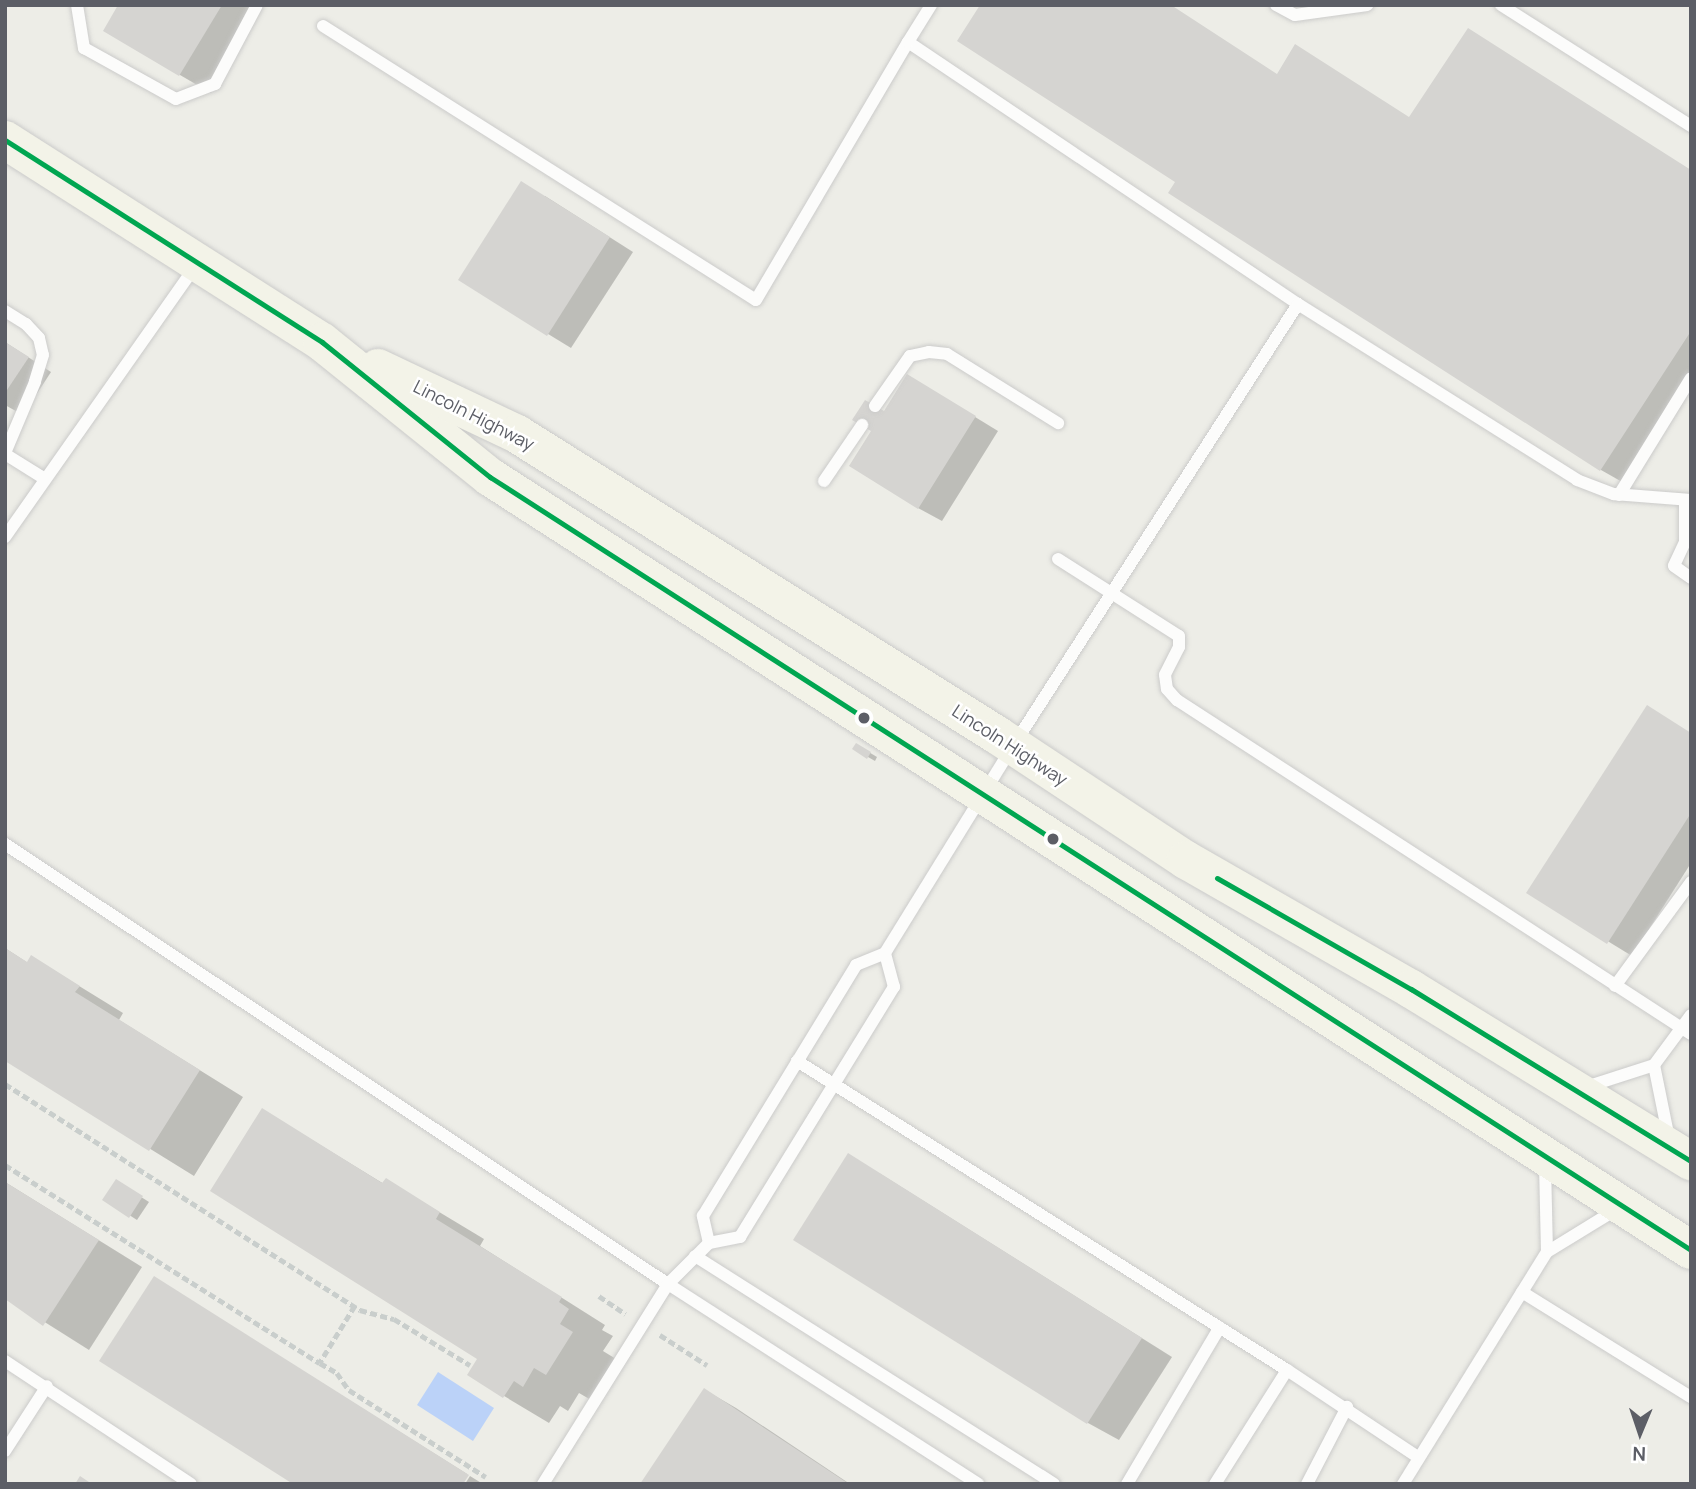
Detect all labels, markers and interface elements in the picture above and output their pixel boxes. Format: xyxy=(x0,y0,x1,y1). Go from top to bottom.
street label: Lincoln Highway xyxy=(410,375,538,455)
street label: Lincoln Highway xyxy=(948,700,1072,790)
unlabelled marker xyxy=(857,711,871,725)
unlabelled marker xyxy=(1046,832,1060,846)
north arrow xyxy=(1605,1398,1675,1468)
text: N xyxy=(1632,1441,1647,1467)

